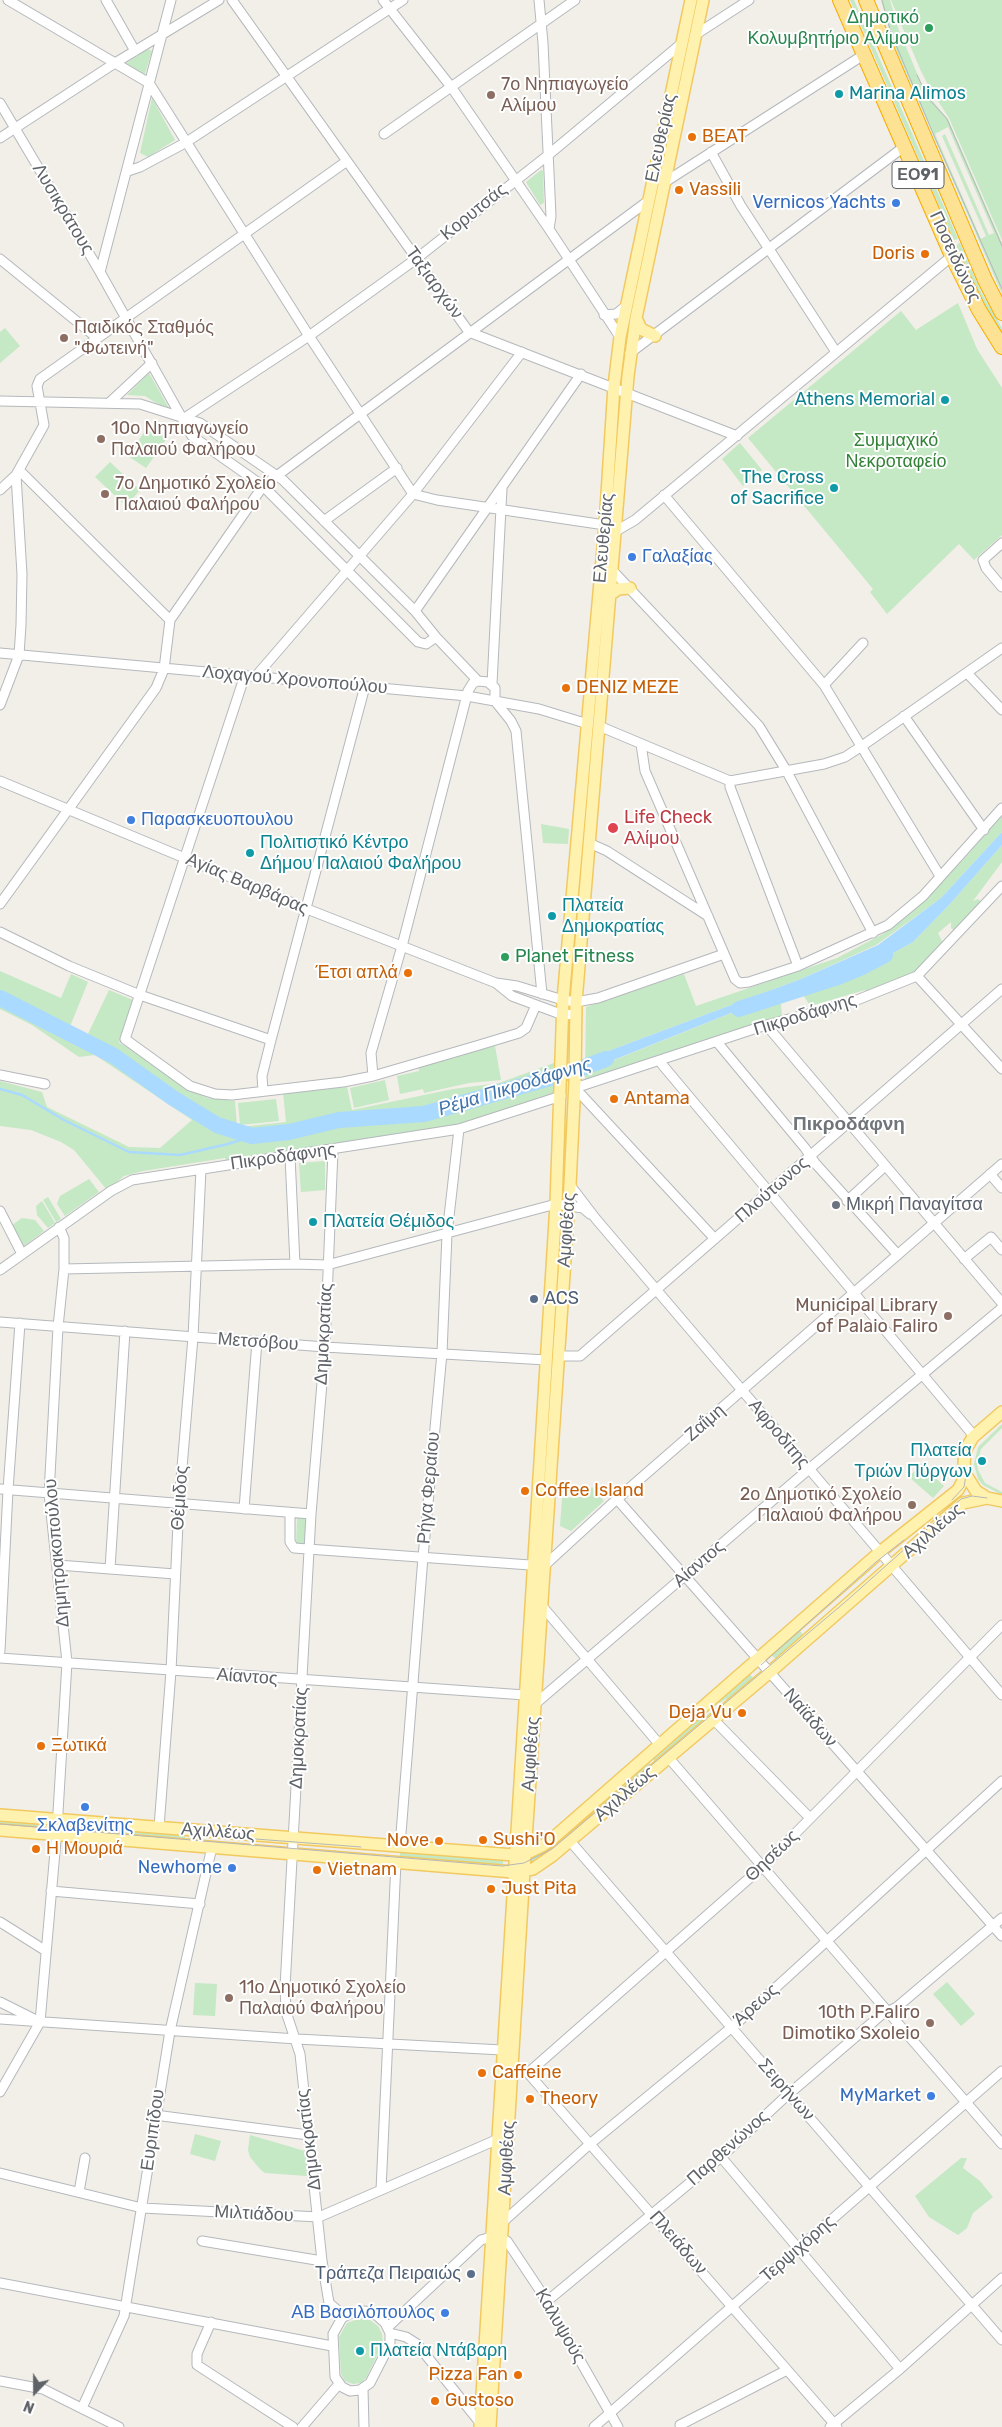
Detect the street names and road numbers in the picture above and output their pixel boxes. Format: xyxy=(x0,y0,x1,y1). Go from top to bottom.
street label: Ελευθερίας xyxy=(641,92,681,184)
street label: Λυσικράτους xyxy=(27,160,99,258)
road number: ΕΟ91 xyxy=(892,162,944,188)
street label: Κορυτσάς xyxy=(437,179,511,245)
street label: Ποσειδώνος xyxy=(925,208,985,306)
street label: Ταξιαρχών xyxy=(401,243,467,323)
street label: Ελευθερίας xyxy=(589,492,619,584)
street label: Λοχαγού Χρονοπούλου xyxy=(202,661,388,699)
street label: Αγίας Βαρβάρας xyxy=(183,848,311,920)
street label: Πικροδάφνης xyxy=(751,989,859,1041)
street label: Πικροδάφνης xyxy=(229,1139,337,1175)
street label: Πλούτωνος xyxy=(731,1152,813,1228)
street label: Αμφιθέας xyxy=(554,1192,580,1268)
street label: Δημοκρατίας xyxy=(311,1282,337,1386)
street label: Μετσόβου xyxy=(217,1328,299,1356)
street label: Αφροδίτης xyxy=(744,1395,814,1473)
street label: Ζαΐμη xyxy=(681,1400,729,1446)
street label: Ρήγα Φεραίου xyxy=(413,1431,445,1545)
street label: Θέμιδος xyxy=(167,1465,193,1531)
street label: Δημητρακοπούλου xyxy=(40,1478,74,1628)
street label: Αχιλλέως xyxy=(898,1499,968,1563)
street label: Αίαντος xyxy=(669,1536,729,1592)
street label: Αίαντος xyxy=(216,1664,278,1690)
street label: Ναϊάδων xyxy=(779,1684,841,1752)
street label: Δημοκρατίας xyxy=(286,1686,312,1790)
street label: Αμφιθέας xyxy=(518,1716,544,1792)
street label: Αχιλλέως xyxy=(590,1762,660,1826)
street label: Αχιλλέως xyxy=(180,1819,256,1845)
street label: Θησέως xyxy=(741,1825,803,1887)
street label: Άρεως xyxy=(729,1979,783,2031)
street label: Σειρήνων xyxy=(753,2054,819,2126)
street label: Ευριπίδου xyxy=(137,2088,169,2172)
street label: Δημοκρατίας xyxy=(292,2088,326,2192)
street label: Παρθενώνος xyxy=(683,2106,773,2190)
street label: Αμφιθέας xyxy=(494,2120,520,2196)
street label: Μιλτιάδου xyxy=(214,2201,294,2227)
street label: Πλειάδων xyxy=(644,2207,712,2279)
street label: Τερψιχόρης xyxy=(756,2211,840,2287)
street label: Καλυψούς xyxy=(530,2285,590,2367)

